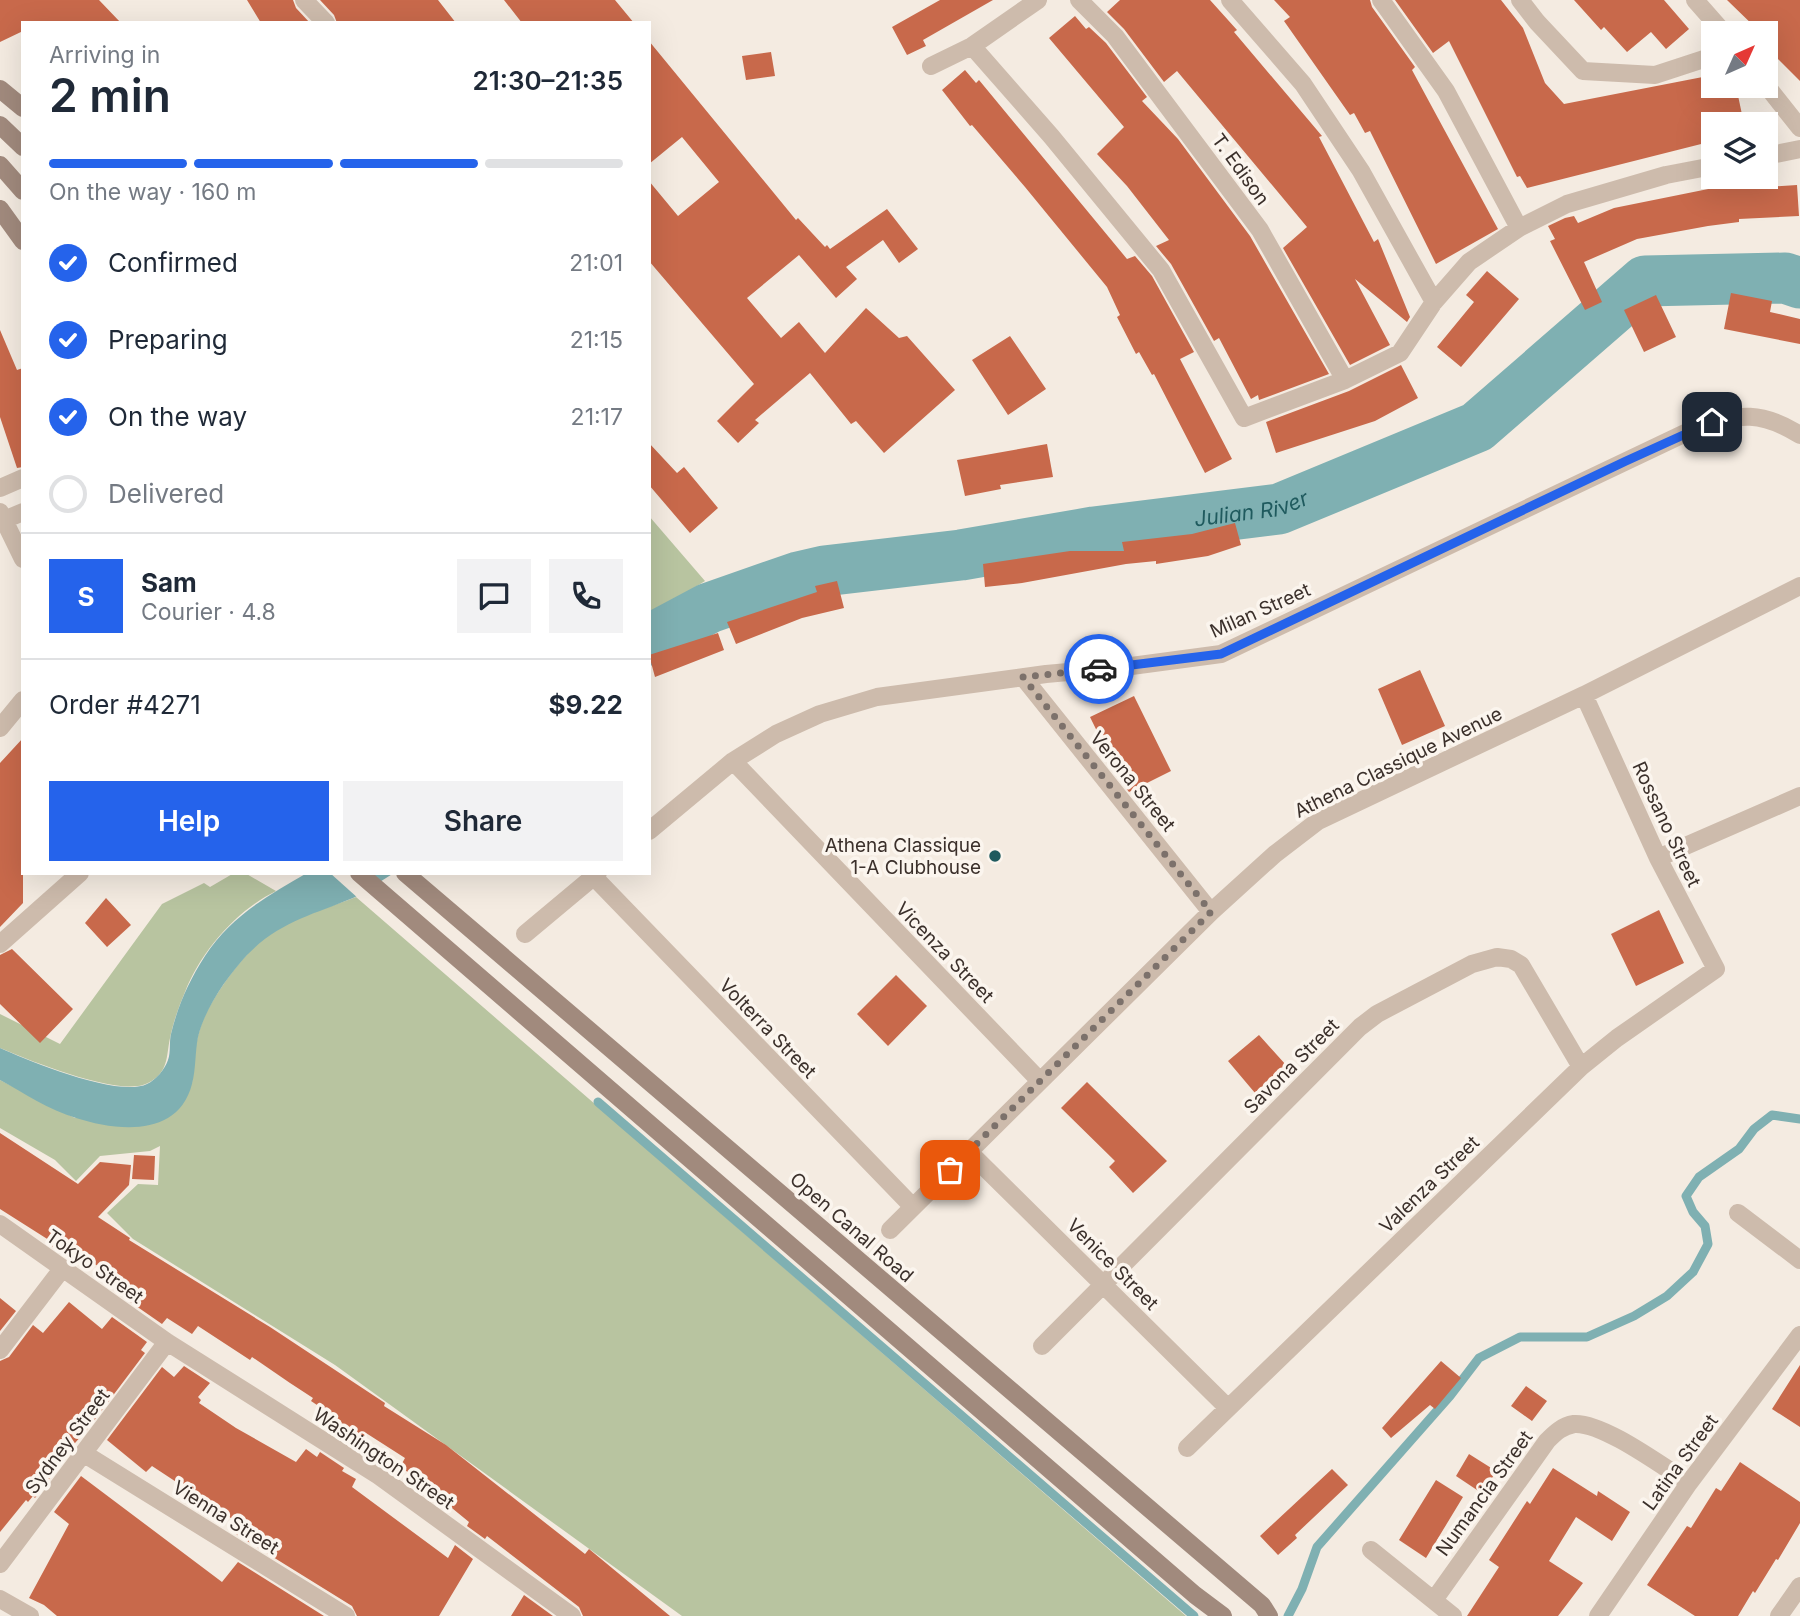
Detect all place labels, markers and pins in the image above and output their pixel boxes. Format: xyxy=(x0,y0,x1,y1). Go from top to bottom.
pin xyxy=(1682,392,1742,452)
place label: Athena Classique 1-A Clubhouse xyxy=(825,834,981,879)
marker: Athena Classique 1-A Clubhouse xyxy=(987,848,1003,864)
pin xyxy=(920,1140,980,1200)

